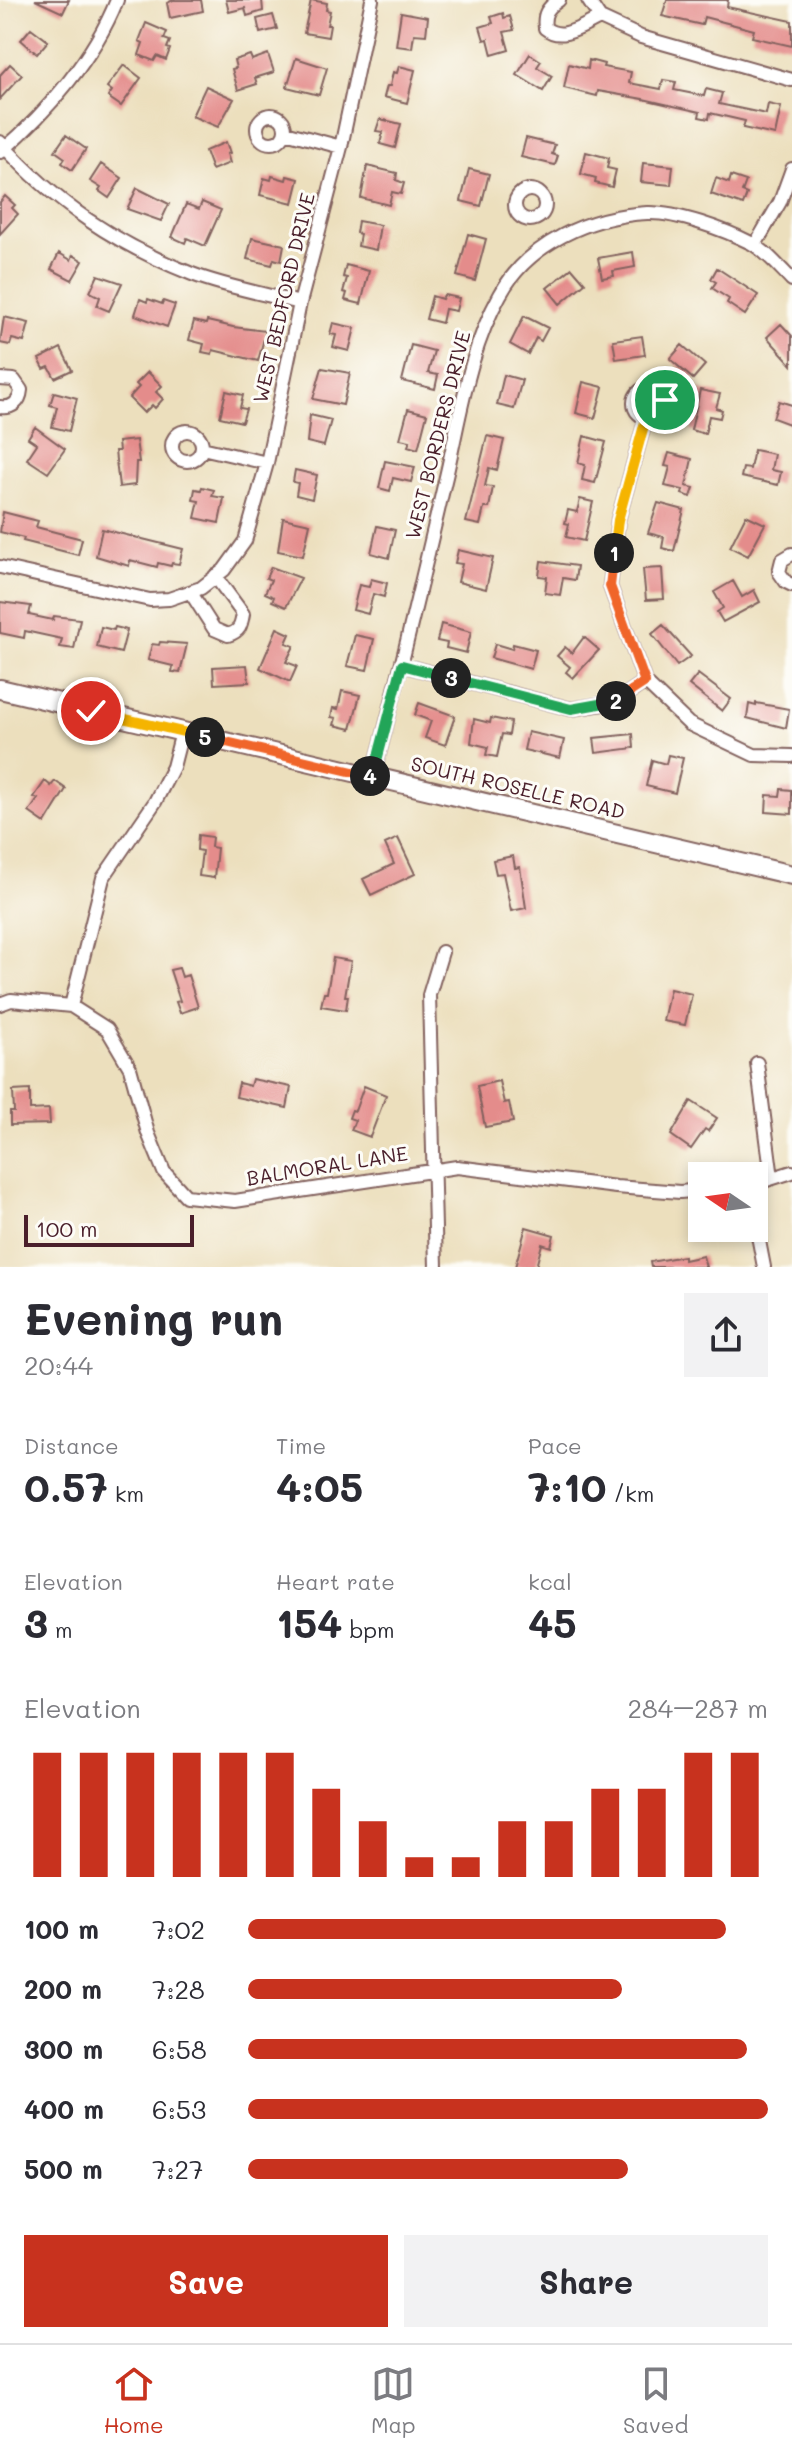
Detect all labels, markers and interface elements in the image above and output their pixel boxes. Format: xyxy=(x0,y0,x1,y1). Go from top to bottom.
street label: WEST BEDFORD DRIVE xyxy=(246,190,320,405)
street label: WEST BORDERS DRIVE xyxy=(399,328,476,542)
pin xyxy=(631,366,699,434)
icon: arrive xyxy=(643,378,687,422)
pin: 1 xyxy=(594,533,634,573)
text: 1 xyxy=(609,538,619,567)
pin: 3 xyxy=(431,658,471,698)
text: 3 xyxy=(444,663,458,692)
pin xyxy=(57,677,125,745)
pin: 2 xyxy=(596,681,636,721)
text: 2 xyxy=(610,686,622,715)
icon: check xyxy=(69,689,113,733)
pin: 5 xyxy=(185,717,225,757)
text: 5 xyxy=(199,722,211,751)
street label: SOUTH ROSELLE ROAD xyxy=(409,750,628,824)
pin: 4 xyxy=(350,756,390,796)
text: 4 xyxy=(363,761,377,790)
street label: BALMORAL LANE xyxy=(244,1139,409,1191)
north arrow xyxy=(688,1162,768,1242)
map controls xyxy=(688,1162,768,1242)
scale bar xyxy=(24,1211,194,1247)
text: 100 m xyxy=(36,1214,98,1243)
text: Evening run xyxy=(24,1289,283,1346)
button: share xyxy=(684,1293,768,1377)
text: 20:44 xyxy=(24,1348,93,1382)
text: Distance xyxy=(24,1431,119,1460)
text: Time xyxy=(276,1431,326,1460)
text: Pace xyxy=(528,1431,582,1460)
text: 0.57 xyxy=(24,1460,108,1512)
text: 4:05 xyxy=(276,1460,363,1512)
text: 7:10 xyxy=(528,1460,606,1512)
text: km xyxy=(108,1479,144,1508)
text: /km xyxy=(606,1479,654,1508)
text: Elevation xyxy=(24,1567,123,1596)
text: Heart rate xyxy=(276,1567,395,1596)
text: kcal xyxy=(528,1567,572,1596)
text: 3 xyxy=(24,1596,48,1648)
text: 154 xyxy=(276,1596,342,1648)
text: 45 xyxy=(528,1596,577,1648)
text: m xyxy=(48,1615,73,1644)
text: bpm xyxy=(342,1615,395,1644)
text: Elevation xyxy=(24,1691,141,1725)
text: 284–287 m xyxy=(628,1691,768,1725)
text: 100 m xyxy=(24,1912,99,1946)
text: 7:02 xyxy=(152,1912,205,1946)
text: 200 m xyxy=(24,1972,102,2006)
text: 7:28 xyxy=(152,1972,205,2006)
text: 300 m xyxy=(24,2032,103,2066)
text: 6:58 xyxy=(152,2032,207,2066)
text: 400 m xyxy=(24,2092,104,2126)
text: 6:53 xyxy=(152,2092,206,2126)
text: 500 m xyxy=(24,2152,103,2186)
text: 7:27 xyxy=(152,2152,203,2186)
button: Save xyxy=(24,2235,388,2327)
button: Share xyxy=(404,2235,768,2327)
tab: Home xyxy=(104,2362,164,2439)
tab: Map xyxy=(371,2362,416,2439)
tab: Saved xyxy=(623,2362,688,2439)

